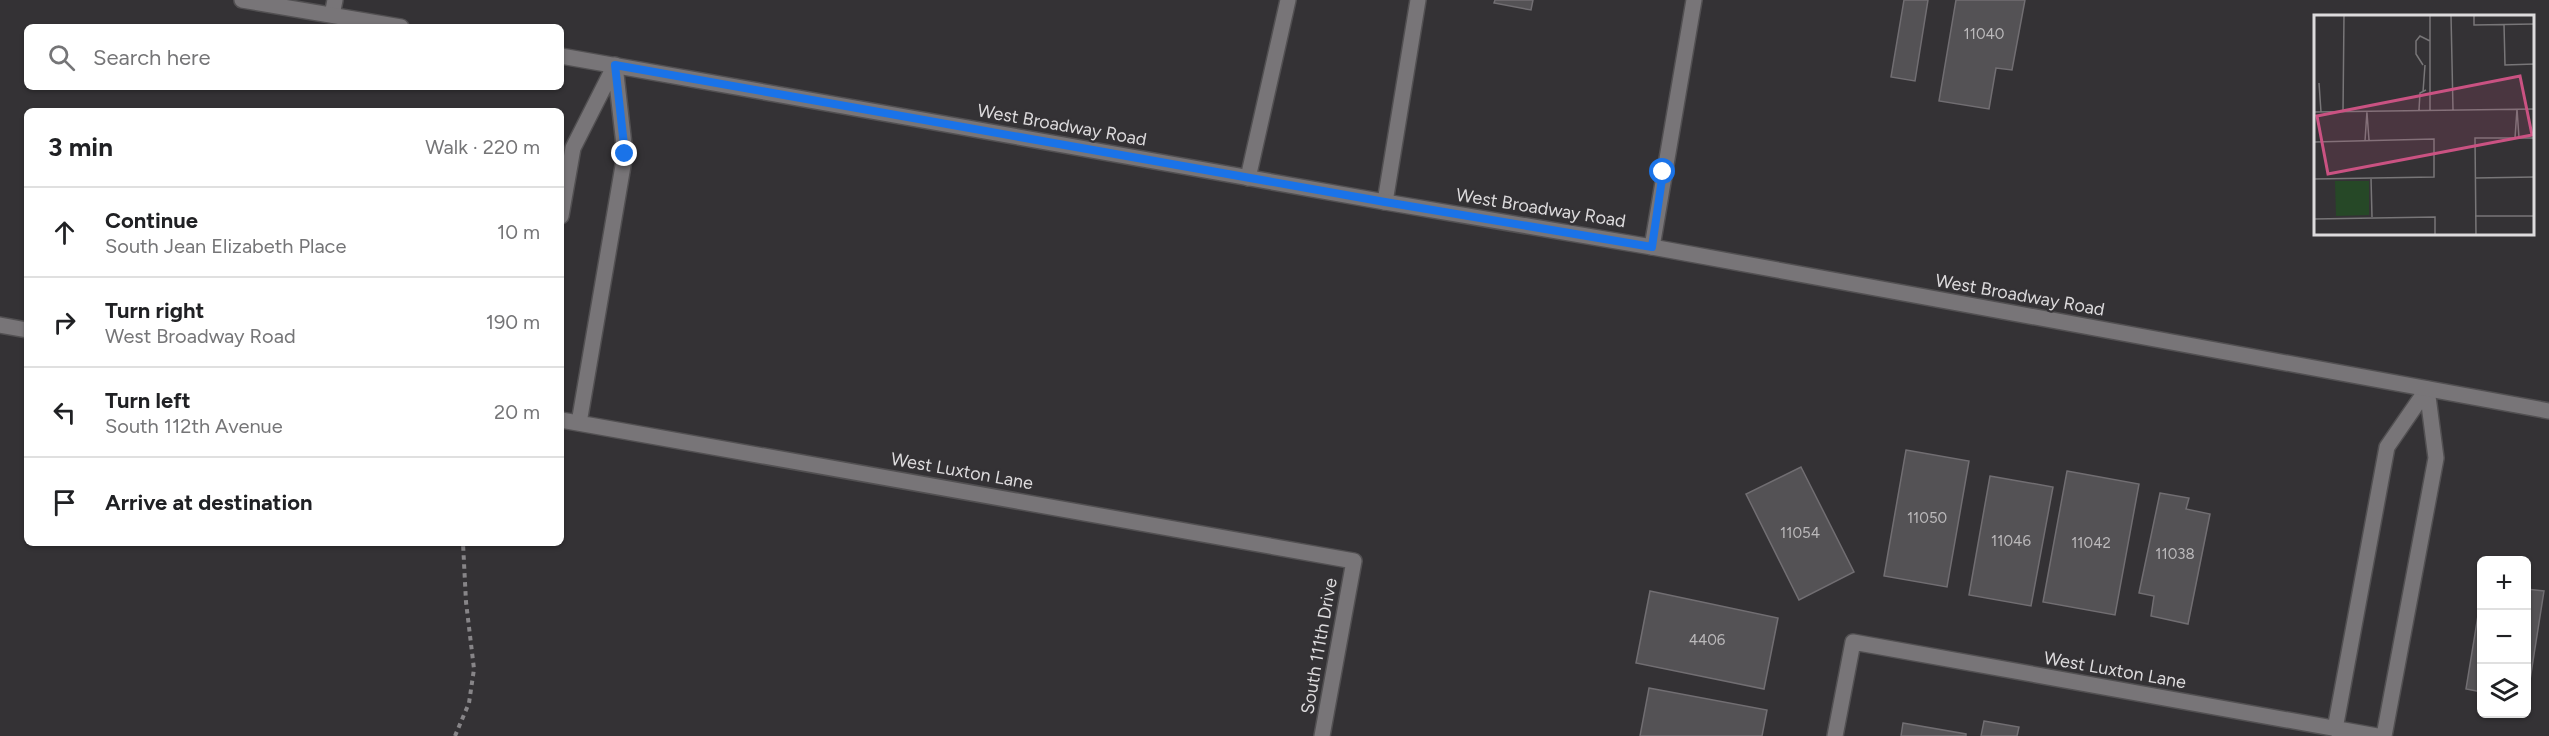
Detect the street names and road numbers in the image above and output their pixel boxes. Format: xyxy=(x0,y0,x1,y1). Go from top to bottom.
street label: West Broadway Road xyxy=(976,99,1148,151)
street label: West Broadway Road xyxy=(1455,184,1627,232)
street label: West Broadway Road xyxy=(1934,269,2106,321)
street label: West Luxton Lane xyxy=(889,448,1035,494)
street label: South 111th Drive xyxy=(1296,576,1342,716)
street label: West Luxton Lane xyxy=(2042,647,2188,693)

